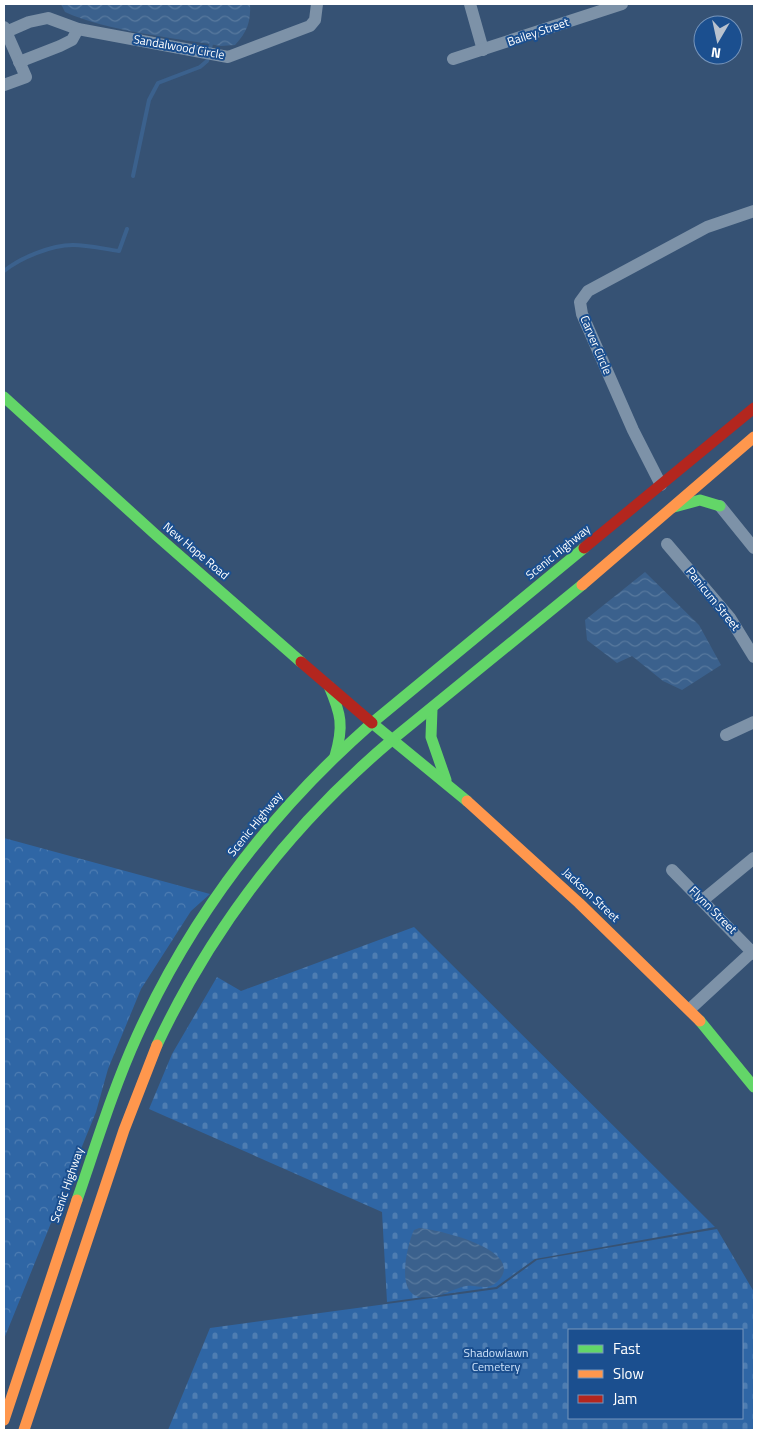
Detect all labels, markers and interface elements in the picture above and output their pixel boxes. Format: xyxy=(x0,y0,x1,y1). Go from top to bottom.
street label: Bailey Street xyxy=(504,12,572,51)
north arrow xyxy=(693,15,743,65)
street label: Sandalwood Circle xyxy=(132,29,226,64)
text: N xyxy=(709,42,722,64)
street label: Carver Circle xyxy=(576,312,617,377)
street label: New Hope Road xyxy=(159,517,234,584)
street label: Scenic Highway xyxy=(521,519,594,584)
street label: Panicum Street xyxy=(682,563,746,635)
street label: Scenic Highway xyxy=(222,787,287,860)
street label: Jackson Street xyxy=(558,863,625,927)
street label: Flynn Street xyxy=(685,881,742,939)
street label: Scenic Highway xyxy=(45,1144,88,1225)
legend xyxy=(568,1329,743,1419)
text: Fast xyxy=(613,1337,641,1360)
park label: Shadowlawn Cemetery xyxy=(463,1343,529,1376)
text: Slow xyxy=(613,1362,644,1385)
text: Jam xyxy=(613,1387,637,1410)

